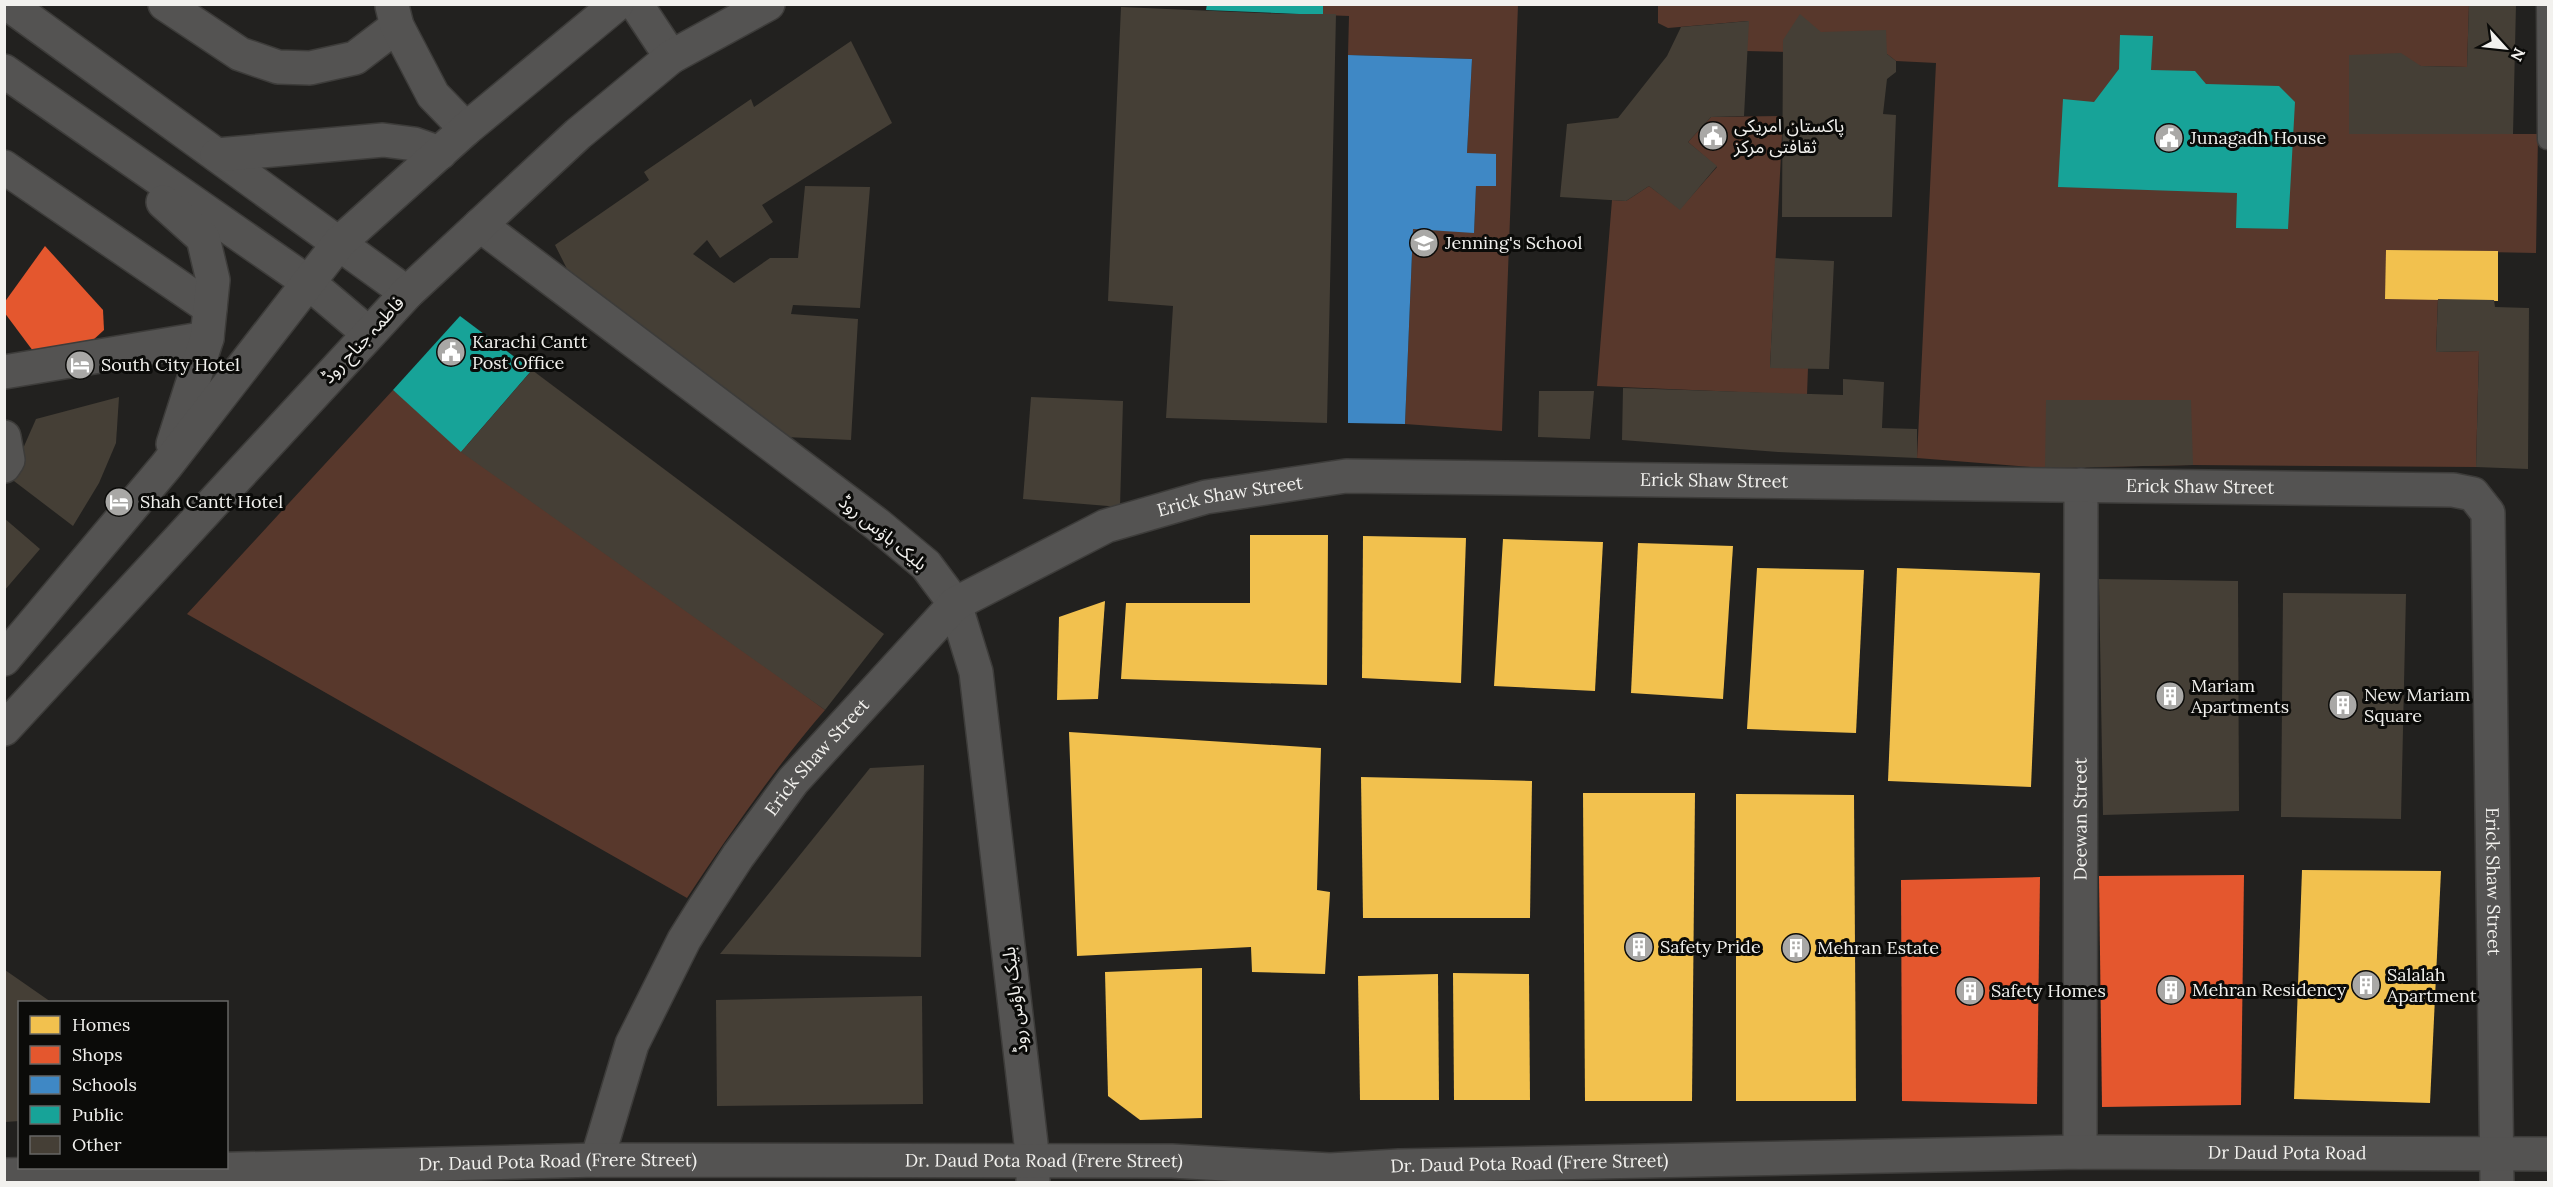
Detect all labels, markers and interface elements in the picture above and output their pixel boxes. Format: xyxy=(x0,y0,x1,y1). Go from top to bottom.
north arrow xyxy=(2475,18,2535,78)
text: N xyxy=(2507,45,2530,65)
place label: پاکستان امریکی ثقافتی مرکز xyxy=(1733,114,1844,158)
public building icon: پاکستان امریکی ثقافتی مرکز xyxy=(1697,120,1729,152)
public building icon: Junagadh House xyxy=(2153,122,2185,154)
place label: Junagadh House xyxy=(2189,126,2326,149)
school or university icon: Jenning's School xyxy=(1408,227,1440,259)
place label: Jenning's School xyxy=(1444,231,1582,254)
street label: فاطمہ جناح روڈ xyxy=(316,291,410,389)
place label: Karachi Cantt Post Office xyxy=(472,330,587,374)
public building icon: Karachi Cantt Post Office xyxy=(435,336,467,368)
hotel icon: South City Hotel xyxy=(64,349,96,381)
place label: South City Hotel xyxy=(101,353,240,376)
street label: Erick Shaw Street xyxy=(1640,468,1788,493)
street label: Erick Shaw Street xyxy=(1154,471,1304,522)
street label: Erick Shaw Street xyxy=(2126,474,2274,499)
hotel icon: Shah Cantt Hotel xyxy=(103,486,135,518)
place label: Shah Cantt Hotel xyxy=(140,490,283,513)
street label: بلیک ہاؤس روڈ xyxy=(834,490,932,575)
place label: Mariam Apartments xyxy=(2190,674,2289,718)
building icon: Mariam Apartments xyxy=(2154,680,2186,712)
place label: New Mariam Square xyxy=(2364,683,2470,727)
building icon: New Mariam Square xyxy=(2327,689,2359,721)
street label: Erick Shaw Street xyxy=(759,693,874,820)
street label: Deewan Street xyxy=(2068,757,2092,881)
street label: Erick Shaw Street xyxy=(2481,807,2506,956)
building icon: Safety Pride xyxy=(1623,931,1655,963)
building icon: Mehran Estate xyxy=(1780,932,1812,964)
place label: Safety Pride xyxy=(1660,935,1761,958)
place label: Mehran Estate xyxy=(1817,936,1939,959)
street label: بلیک ہاؤس روڈ xyxy=(997,946,1032,1055)
place label: Salalah Apartment xyxy=(2386,963,2477,1007)
building icon: Salalah Apartment xyxy=(2350,969,2382,1001)
building icon: Mehran Residency xyxy=(2155,974,2187,1006)
building icon: Safety Homes xyxy=(1954,975,1986,1007)
place label: Mehran Residency xyxy=(2192,978,2347,1001)
place label: Safety Homes xyxy=(1991,979,2106,1002)
legend xyxy=(18,1001,228,1169)
text: Homes xyxy=(72,1013,130,1036)
text: Shops xyxy=(72,1043,123,1066)
text: Schools xyxy=(72,1073,137,1096)
text: Public xyxy=(72,1103,124,1126)
text: Other xyxy=(72,1133,122,1156)
street label: Dr Daud Pota Road xyxy=(2208,1141,2367,1164)
street label: Dr. Daud Pota Road (Frere Street) xyxy=(418,1148,697,1176)
street label: Dr. Daud Pota Road (Frere Street) xyxy=(1390,1148,1669,1177)
street label: Dr. Daud Pota Road (Frere Street) xyxy=(905,1149,1184,1173)

